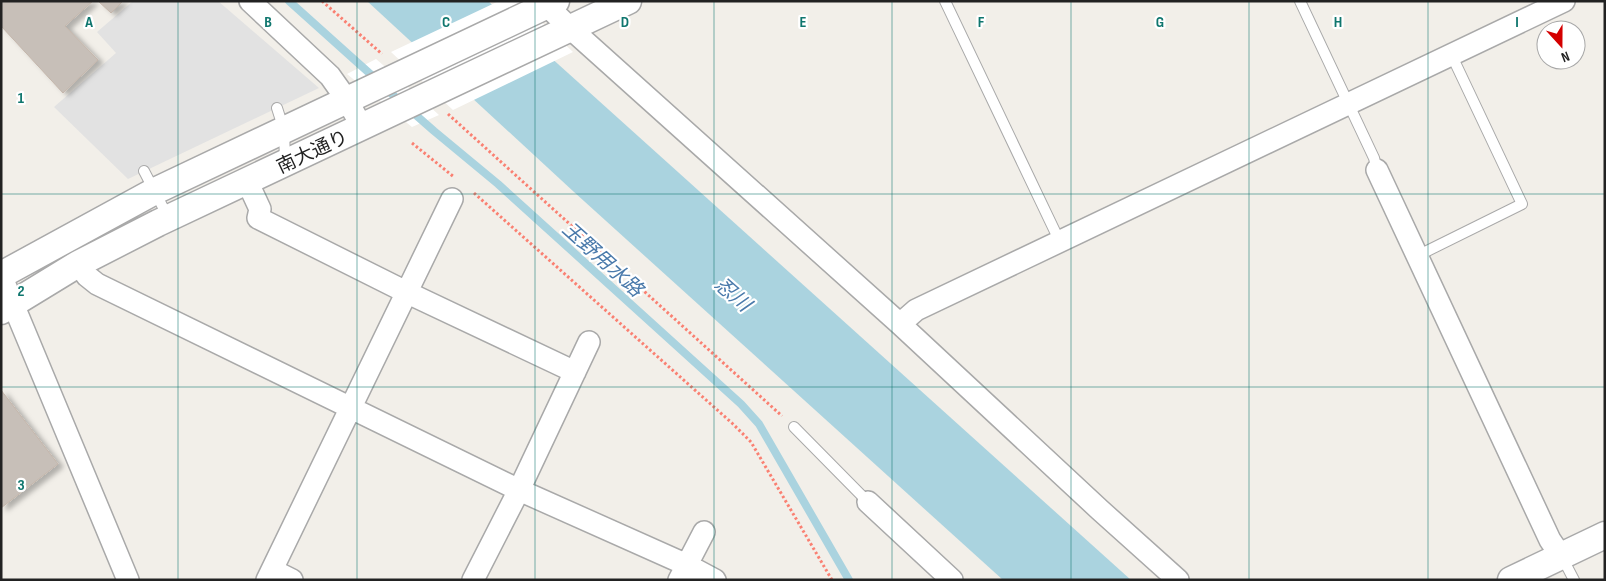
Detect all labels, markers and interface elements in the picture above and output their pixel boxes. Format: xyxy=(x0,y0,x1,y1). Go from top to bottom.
text: A xyxy=(84,13,93,32)
text: B xyxy=(264,13,272,32)
text: C xyxy=(442,13,450,32)
text: D xyxy=(621,13,629,32)
text: E xyxy=(800,13,807,32)
text: F xyxy=(978,13,985,32)
text: G xyxy=(1156,13,1164,32)
text: H xyxy=(1334,13,1342,32)
text: I xyxy=(1515,13,1519,32)
north arrow xyxy=(1536,20,1586,70)
text: N xyxy=(1559,47,1572,66)
text: 1 xyxy=(18,89,25,108)
street label: 南大通り xyxy=(273,126,352,179)
water label: 玉野用水路 xyxy=(557,217,649,303)
water label: 忍川 xyxy=(709,273,757,318)
text: 2 xyxy=(17,282,25,301)
text: 3 xyxy=(17,476,25,495)

